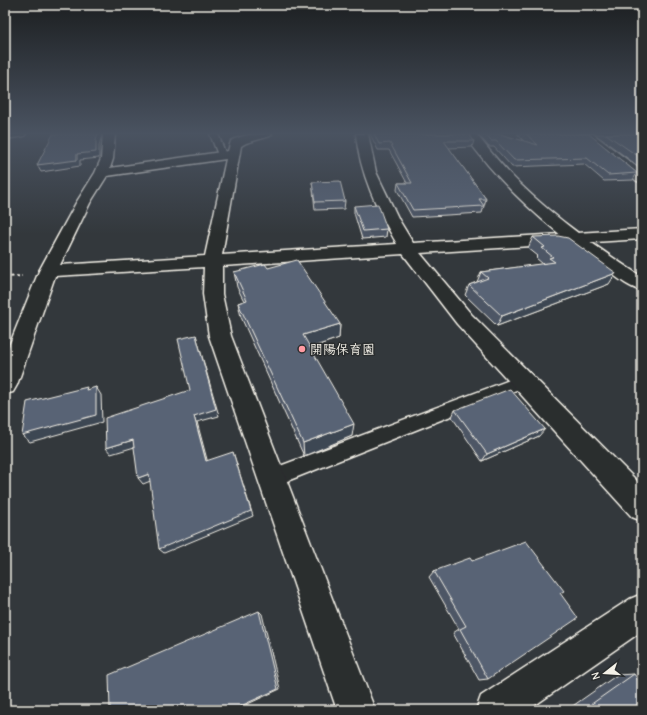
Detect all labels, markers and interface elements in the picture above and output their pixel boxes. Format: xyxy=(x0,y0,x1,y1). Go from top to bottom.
place label: 開陽保育園 xyxy=(310,342,375,357)
marker: 開陽保育園 xyxy=(297,344,307,354)
north arrow xyxy=(585,653,625,693)
text: N xyxy=(589,670,603,681)

